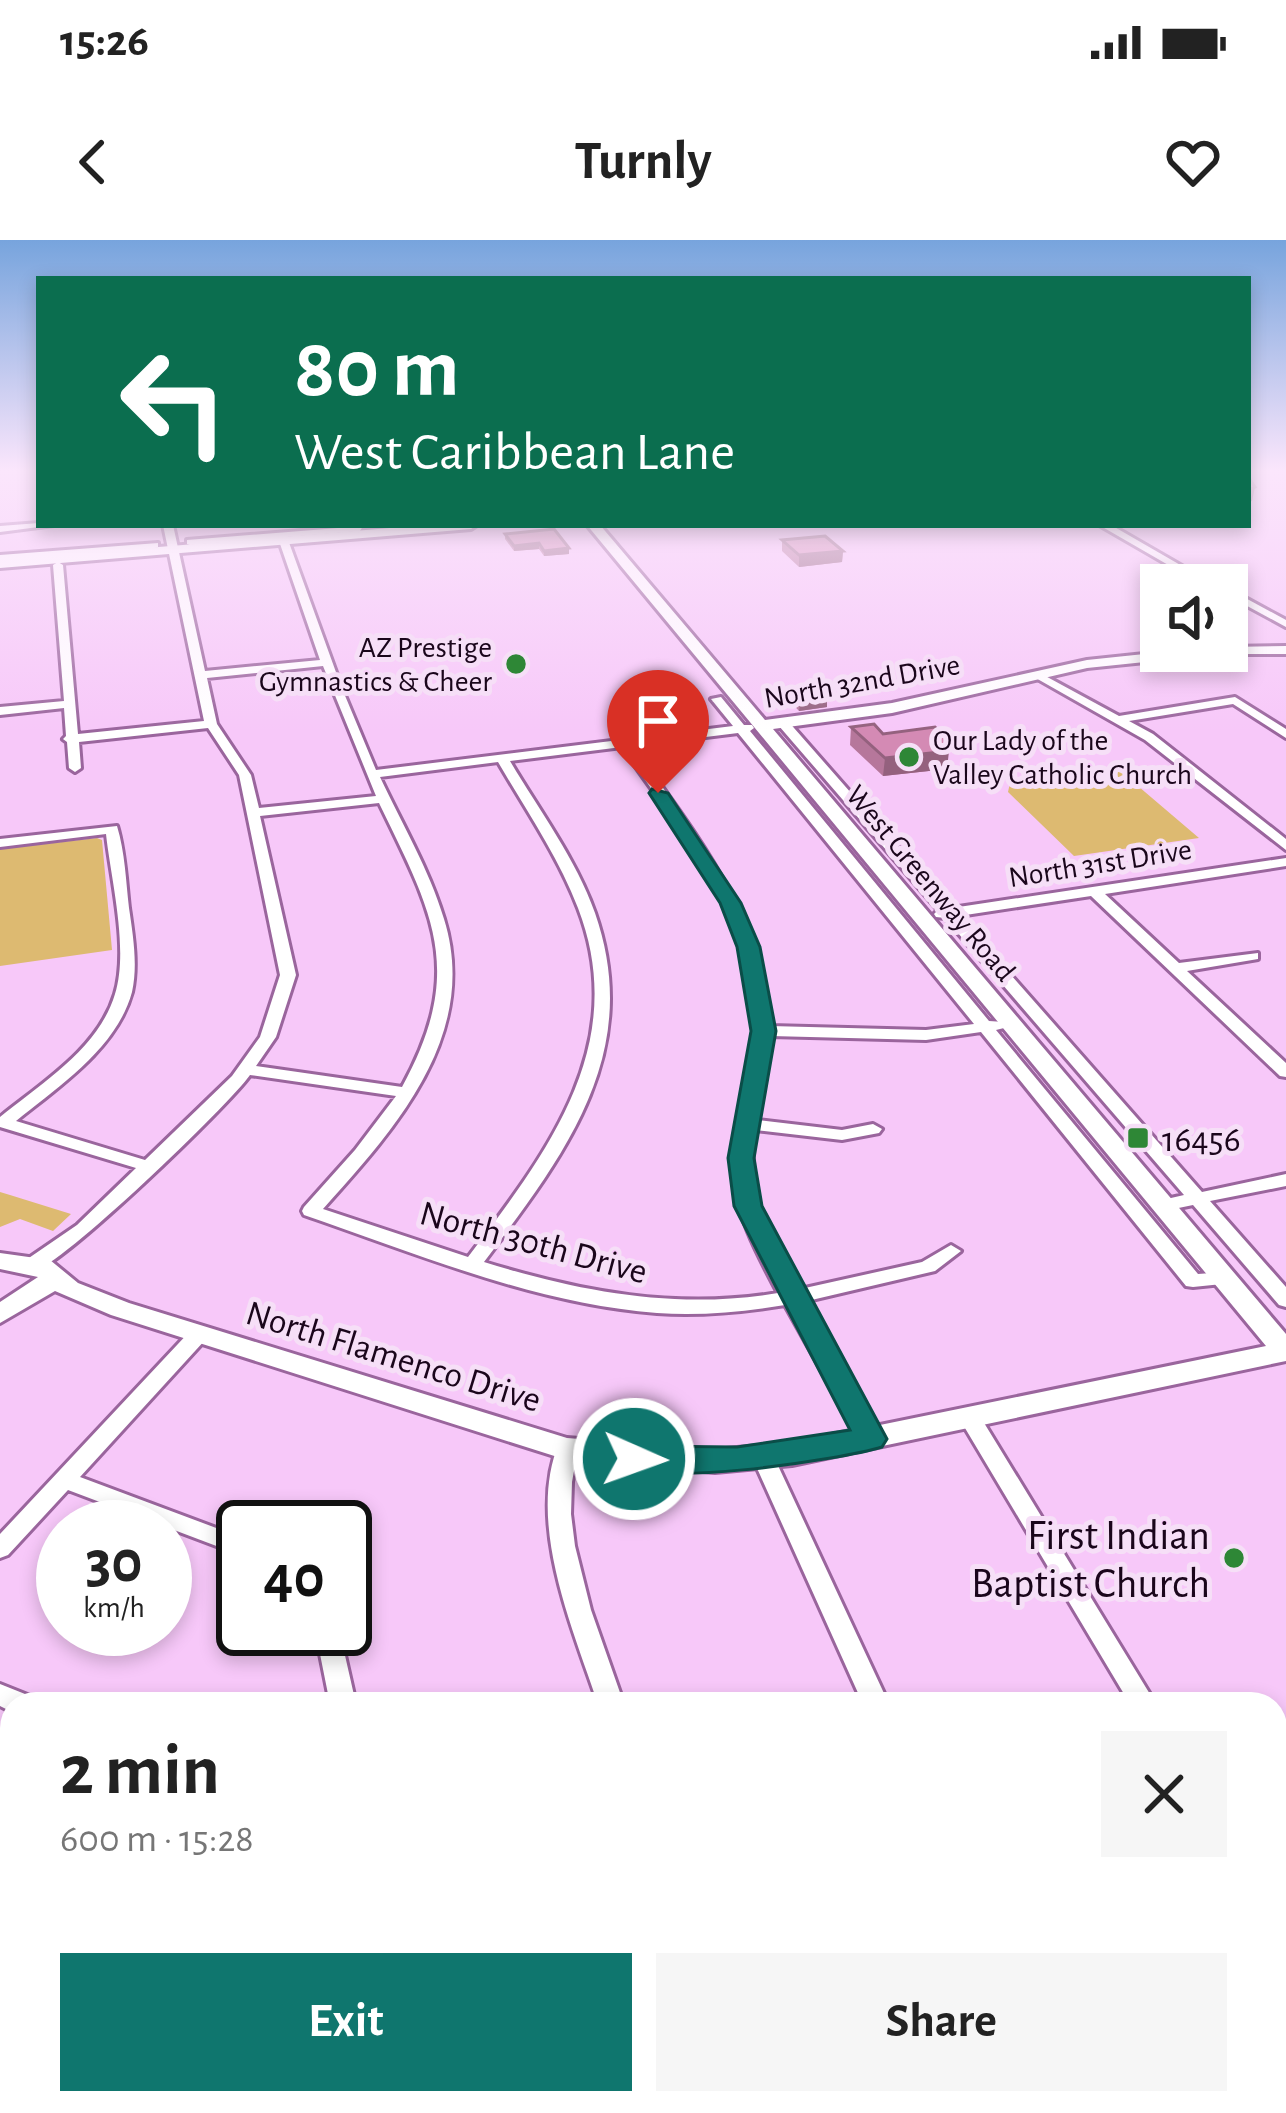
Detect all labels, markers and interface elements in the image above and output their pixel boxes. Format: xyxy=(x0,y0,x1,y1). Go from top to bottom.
text: 15:26 xyxy=(60,19,149,64)
icon: back xyxy=(60,129,126,195)
icon: heart xyxy=(1160,129,1226,195)
text: Turnly xyxy=(574,135,712,189)
icon: left xyxy=(96,324,252,480)
text: 80 m xyxy=(294,328,460,412)
text: West Caribbean Lane xyxy=(294,426,735,480)
map controls xyxy=(1140,564,1248,672)
button: sound xyxy=(1140,564,1248,672)
place label: AZ Prestige Gymnastics & Cheer xyxy=(259,633,492,697)
street label: North 32nd Drive xyxy=(762,650,963,714)
marker: AZ Prestige Gymnastics & Cheer xyxy=(503,651,529,677)
pin xyxy=(607,670,709,793)
icon: arrive xyxy=(625,688,691,754)
place label: Our Lady of the Valley Catholic Church xyxy=(933,726,1192,790)
marker: Our Lady of the Valley Catholic Church xyxy=(896,744,922,770)
street label: West Greenway Road xyxy=(840,780,1021,987)
street label: North 31st Drive xyxy=(1007,835,1194,893)
place label: 16456 xyxy=(1162,1122,1241,1158)
marker: 16456 xyxy=(1125,1125,1151,1151)
street label: North 30th Drive xyxy=(416,1195,651,1291)
street label: North Flamenco Drive xyxy=(242,1295,545,1419)
position arrow xyxy=(571,1396,697,1522)
speed limit sign: 40 xyxy=(216,1500,372,1656)
place label: First Indian Baptist Church xyxy=(971,1515,1210,1605)
text: 30 xyxy=(85,1533,143,1593)
marker: First Indian Baptist Church xyxy=(1221,1545,1247,1571)
text: km/h xyxy=(83,1593,145,1623)
button: close xyxy=(1101,1731,1227,1857)
text: 2 min xyxy=(60,1735,220,1807)
text: 600 m · 15:28 xyxy=(60,1820,254,1859)
button: Exit xyxy=(60,1953,632,2091)
button: Share xyxy=(656,1953,1227,2091)

